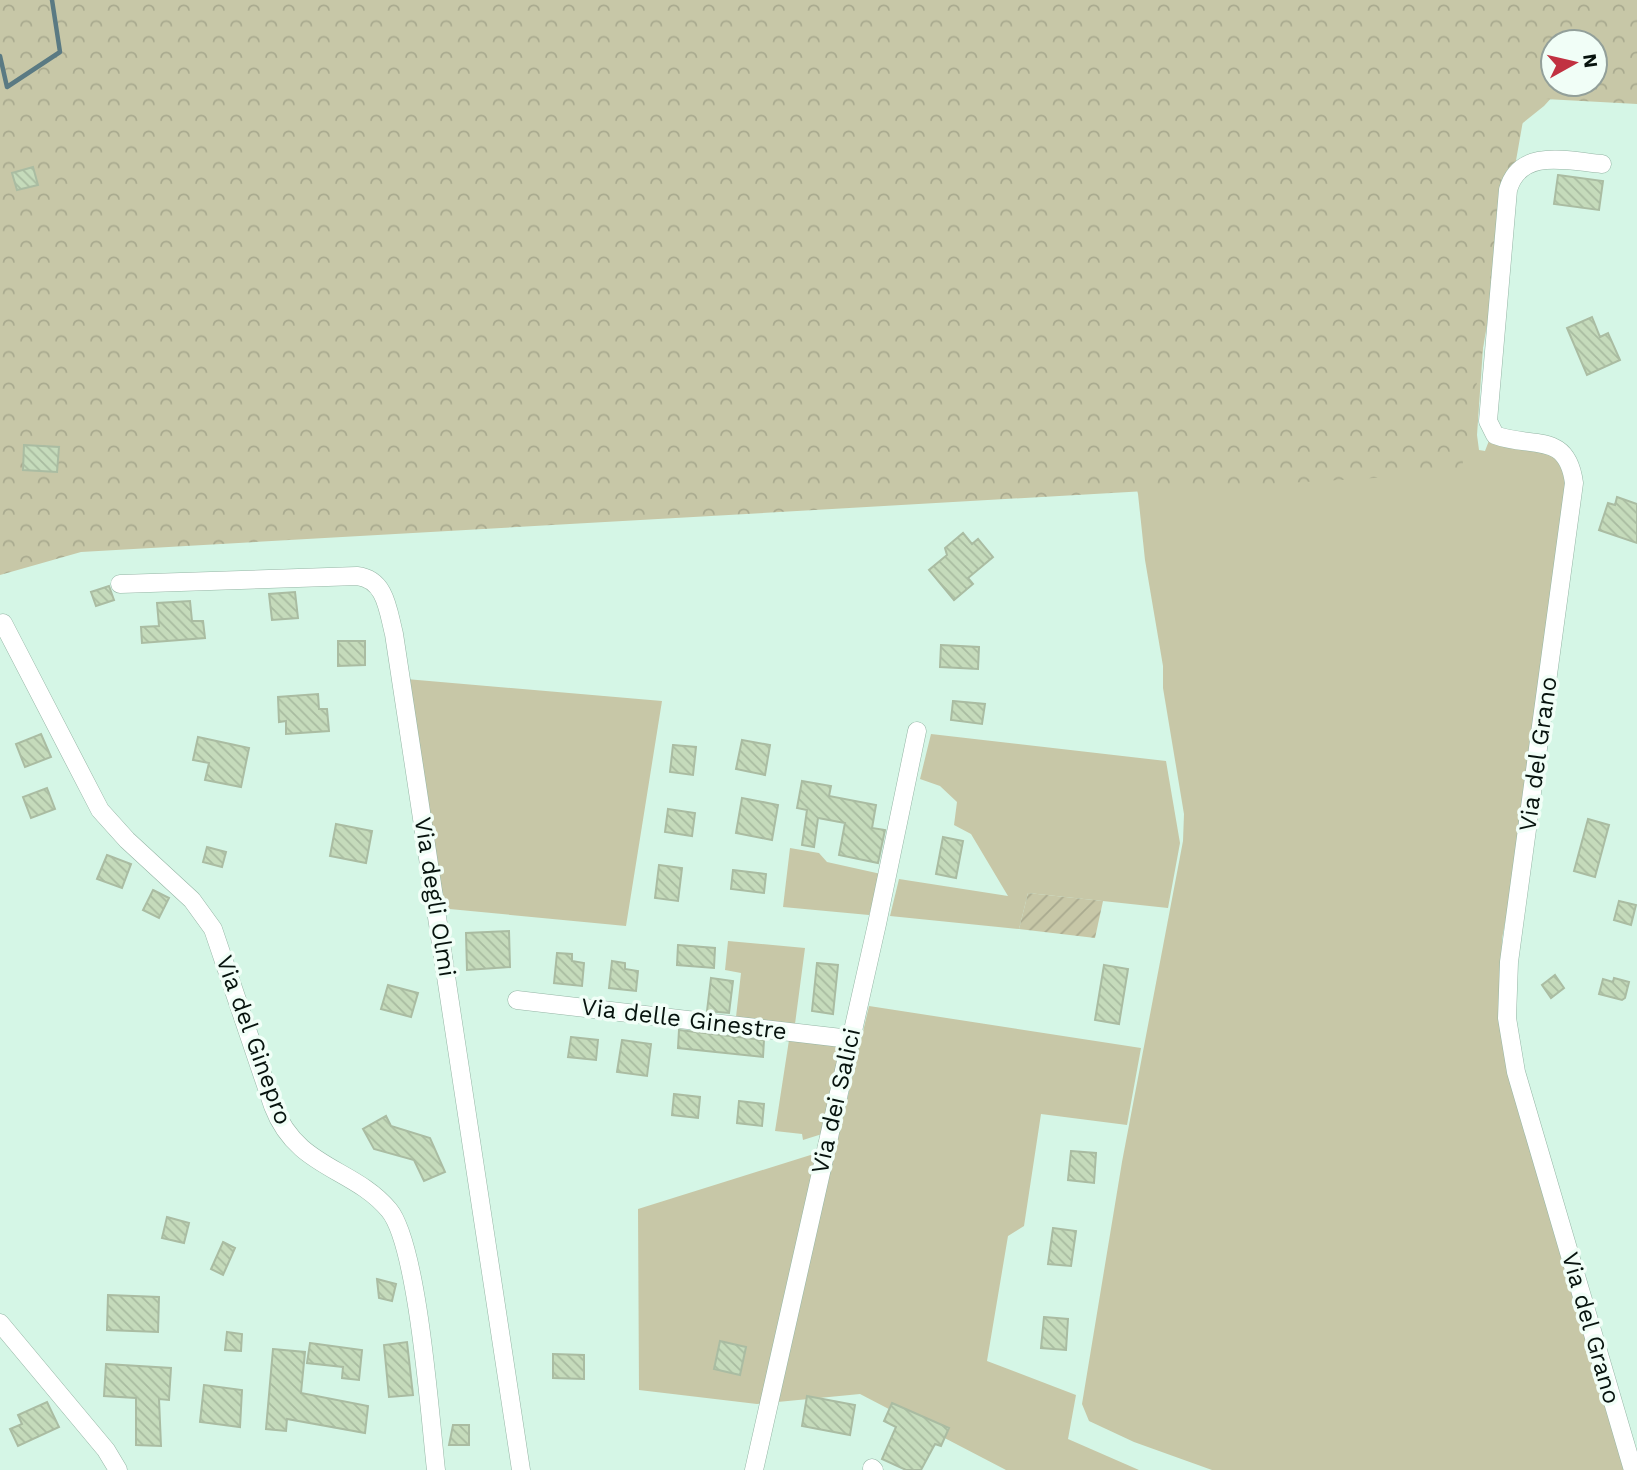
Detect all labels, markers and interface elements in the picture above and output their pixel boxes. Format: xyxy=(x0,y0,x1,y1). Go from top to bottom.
north arrow xyxy=(1539,28,1609,98)
text: N xyxy=(1578,52,1603,69)
street label: Via del Grano xyxy=(1513,675,1563,833)
street label: Via degli Olmi xyxy=(409,815,461,979)
street label: Via del Ginepro xyxy=(210,952,298,1128)
street label: Via delle Ginestre xyxy=(579,992,789,1046)
street label: Via dei Salici xyxy=(806,1025,866,1177)
street label: Via del Grano xyxy=(1556,1249,1626,1407)

